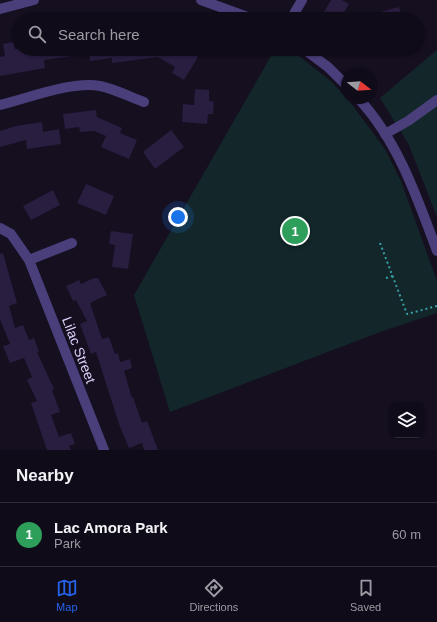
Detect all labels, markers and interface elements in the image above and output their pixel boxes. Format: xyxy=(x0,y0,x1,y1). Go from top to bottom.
search box xyxy=(12,12,425,56)
icon: search xyxy=(26,23,48,45)
text: Search here xyxy=(58,26,140,43)
north arrow xyxy=(341,68,377,104)
your location xyxy=(168,207,188,227)
pin: 1 xyxy=(282,216,308,246)
street label: Lilac Street xyxy=(59,314,99,386)
map controls xyxy=(389,402,425,438)
button: layers xyxy=(389,402,425,438)
text: Nearby xyxy=(16,466,74,485)
text: Lac Amora Park xyxy=(54,519,168,536)
text: 1 xyxy=(25,527,33,542)
text: 60 m xyxy=(392,527,421,542)
text: Park xyxy=(54,536,81,551)
tab: Map xyxy=(56,577,78,613)
tab: Directions xyxy=(189,577,238,613)
tab: Saved xyxy=(350,577,381,613)

